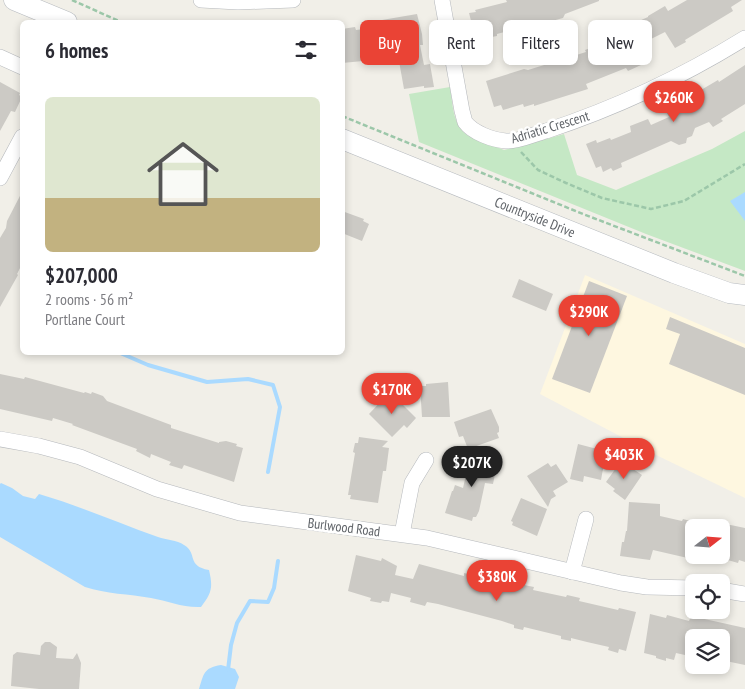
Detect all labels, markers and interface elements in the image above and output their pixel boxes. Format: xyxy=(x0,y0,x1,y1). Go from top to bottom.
chip: Buy xyxy=(360,20,419,65)
chip: Rent xyxy=(429,20,493,65)
chip: Filters xyxy=(503,20,578,65)
chip: New xyxy=(588,20,652,65)
icon: filters xyxy=(292,36,320,64)
text: 6 homes xyxy=(45,37,108,64)
pin: $260K xyxy=(639,80,709,123)
text: $260K xyxy=(655,87,693,107)
street label: Adriatic Crescent xyxy=(509,107,591,147)
icon: home xyxy=(138,129,228,219)
street label: Countryside Drive xyxy=(492,193,578,241)
text: $207,000 xyxy=(45,262,118,289)
text: 2 rooms · 56 m² xyxy=(45,289,133,309)
pin: $290K xyxy=(554,294,624,337)
text: $290K xyxy=(570,301,608,321)
text: Portlane Court xyxy=(45,309,125,329)
pin: $170K xyxy=(357,372,427,415)
text: $170K xyxy=(373,379,411,399)
pin: $403K xyxy=(589,438,659,480)
text: $403K xyxy=(605,444,643,464)
pin: $207K xyxy=(437,446,507,488)
text: $207K xyxy=(453,452,491,472)
street label: Burlwood Road xyxy=(307,514,381,540)
north arrow xyxy=(685,519,730,564)
map controls xyxy=(685,519,730,674)
pin: $380K xyxy=(462,560,532,602)
text: $380K xyxy=(478,566,516,586)
button: locate xyxy=(685,574,730,619)
button: layers xyxy=(685,629,730,674)

